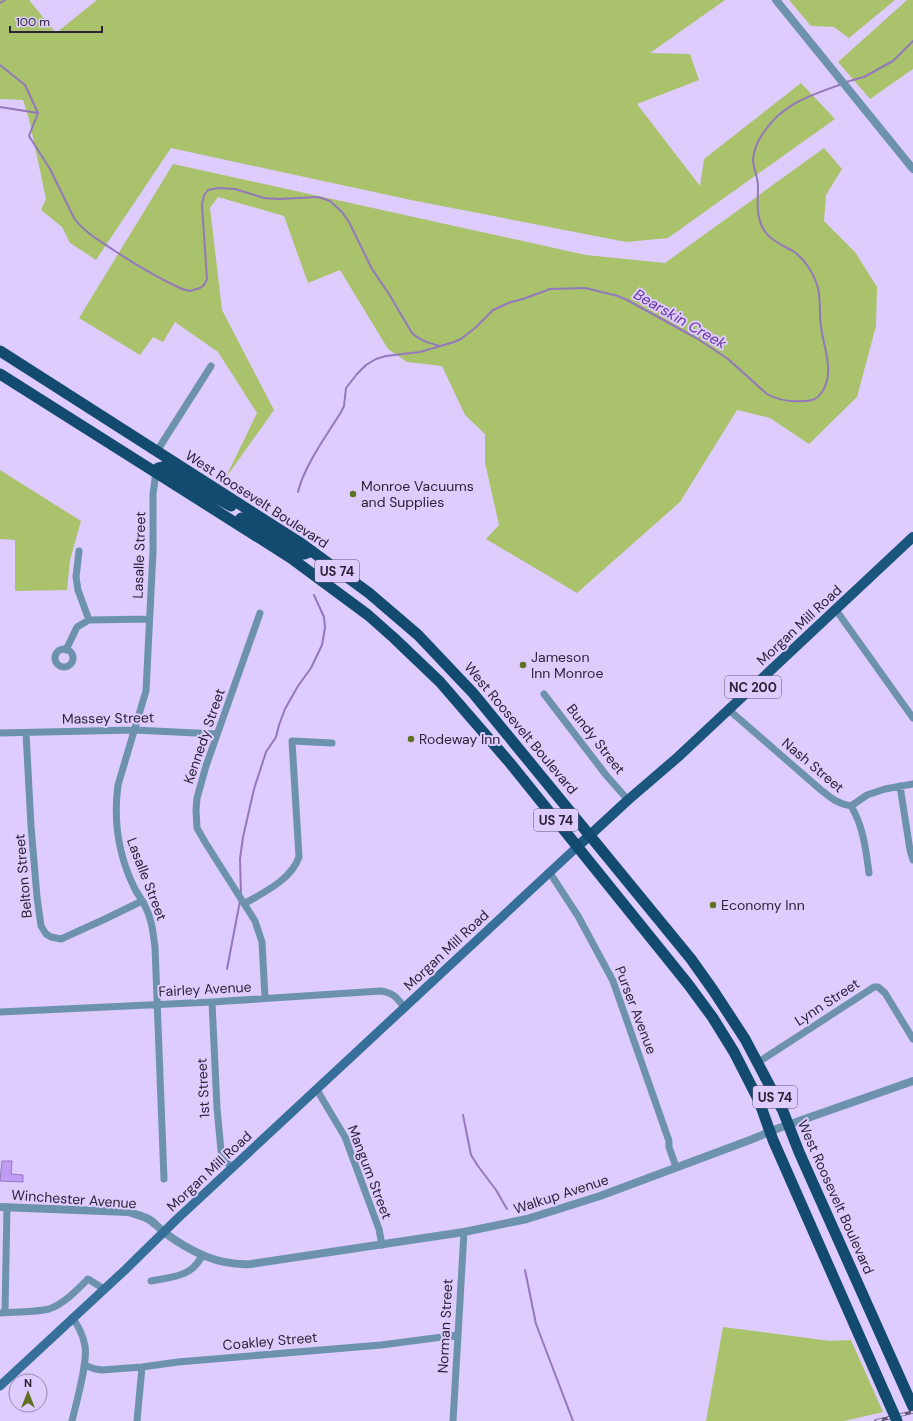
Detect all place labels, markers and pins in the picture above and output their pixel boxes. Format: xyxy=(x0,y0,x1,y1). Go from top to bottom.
place label: Monroe Vacuums and Supplies xyxy=(361,477,474,511)
marker: Monroe Vacuums and Supplies xyxy=(348,489,358,499)
place label: Jameson Inn Monroe xyxy=(531,648,603,682)
marker: Jameson Inn Monroe xyxy=(518,660,528,670)
place label: Rodeway Inn xyxy=(419,730,500,748)
marker: Rodeway Inn xyxy=(406,734,416,744)
place label: Economy Inn xyxy=(721,896,805,914)
marker: Economy Inn xyxy=(708,900,718,910)

